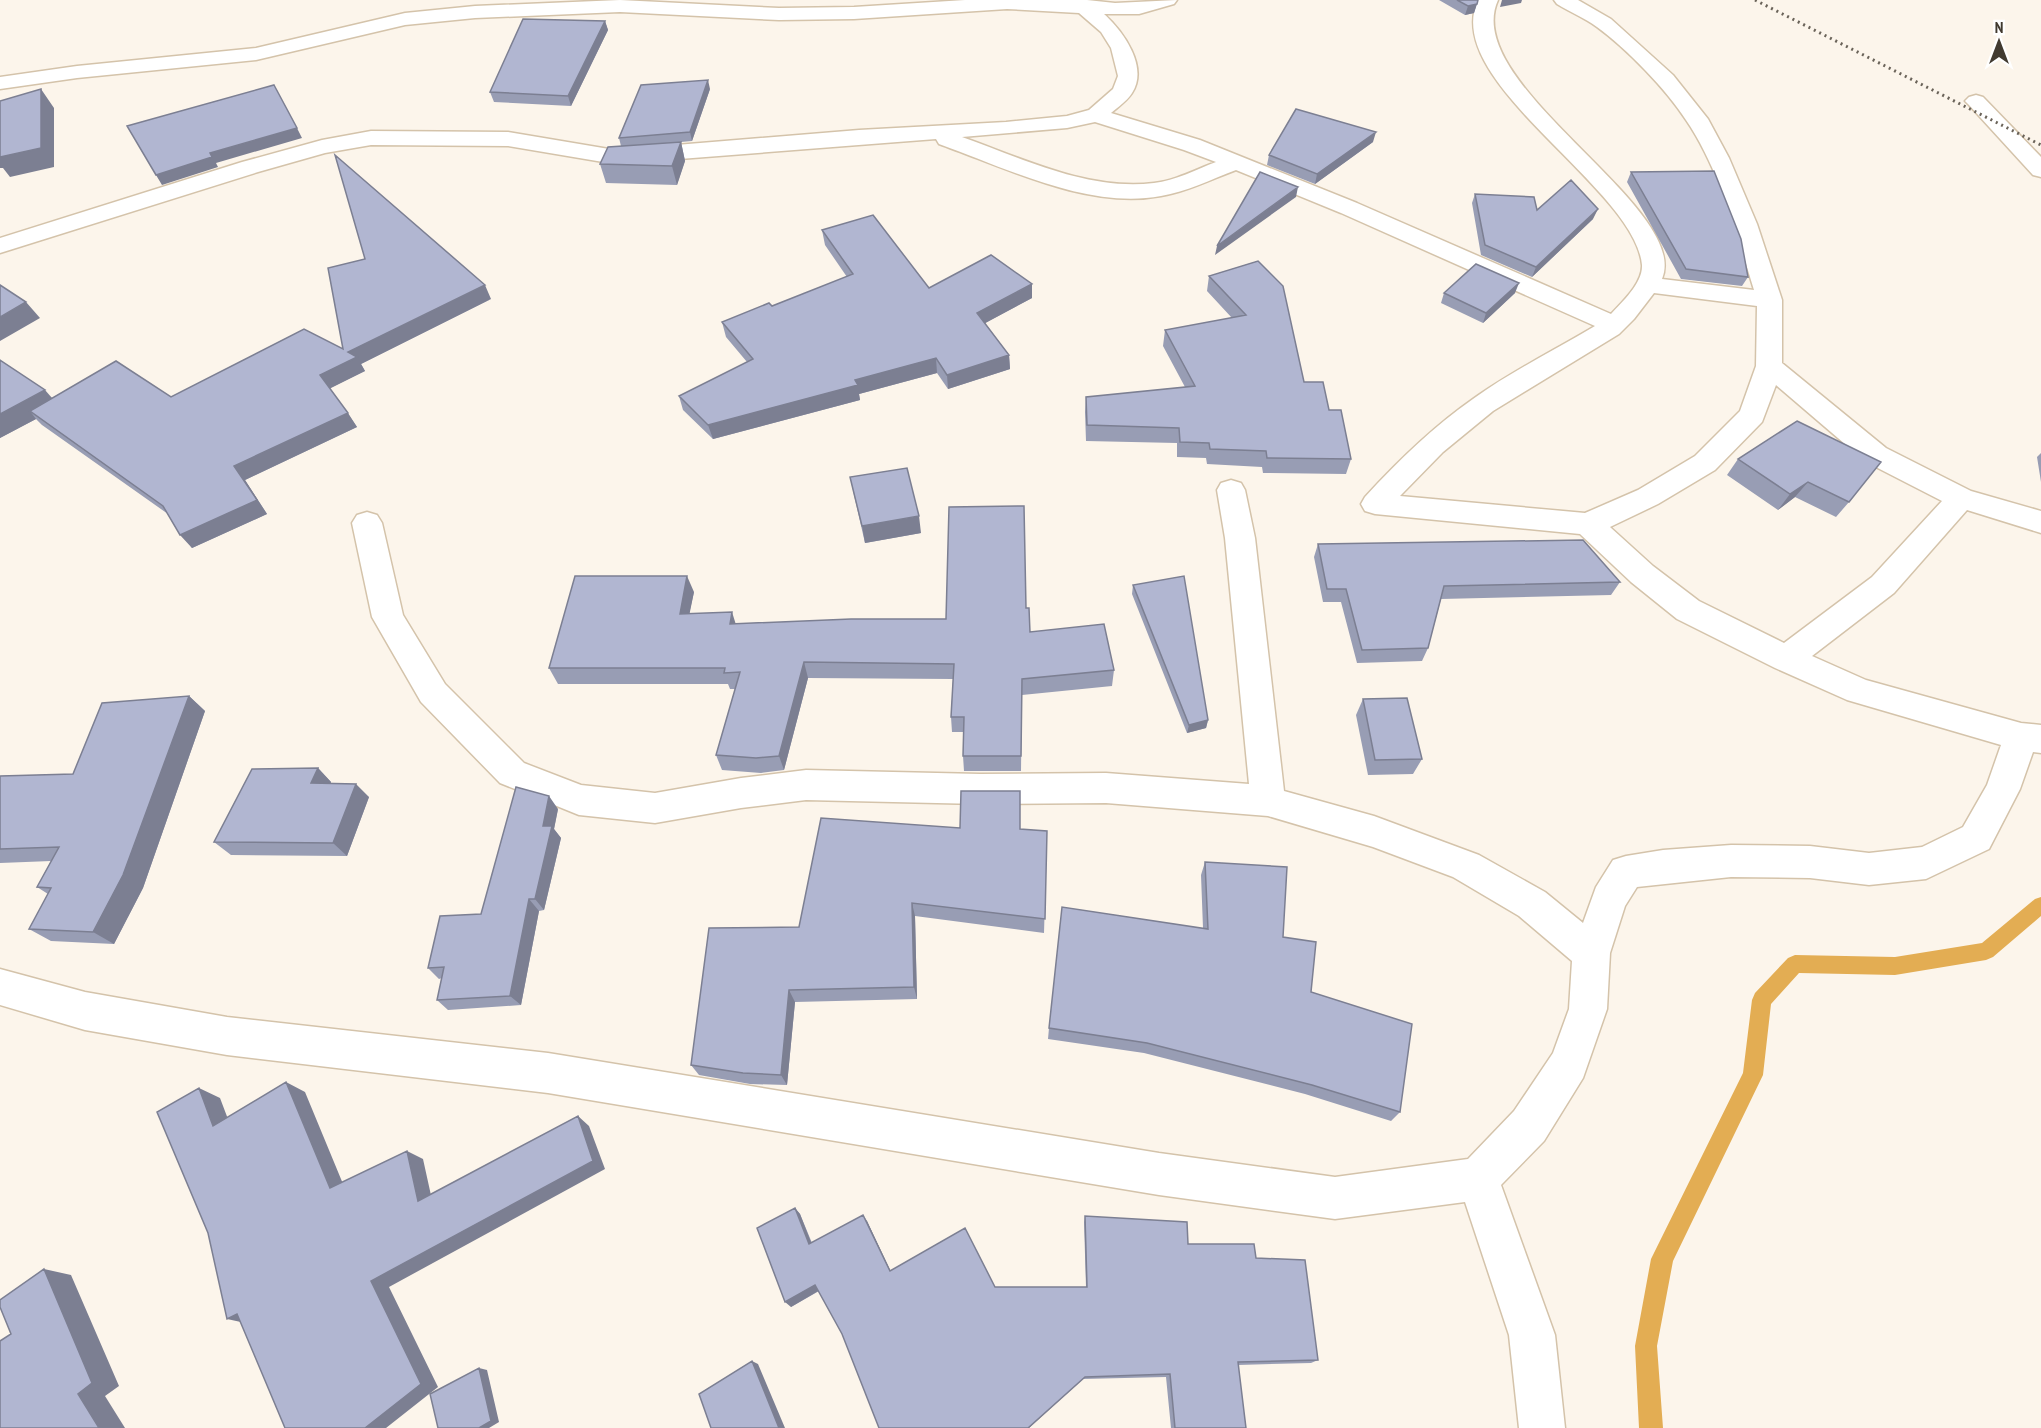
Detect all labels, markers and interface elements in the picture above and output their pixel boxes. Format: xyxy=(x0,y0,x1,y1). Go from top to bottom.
north arrow xyxy=(1969,12,2029,72)
text: N xyxy=(1995,17,2003,37)

